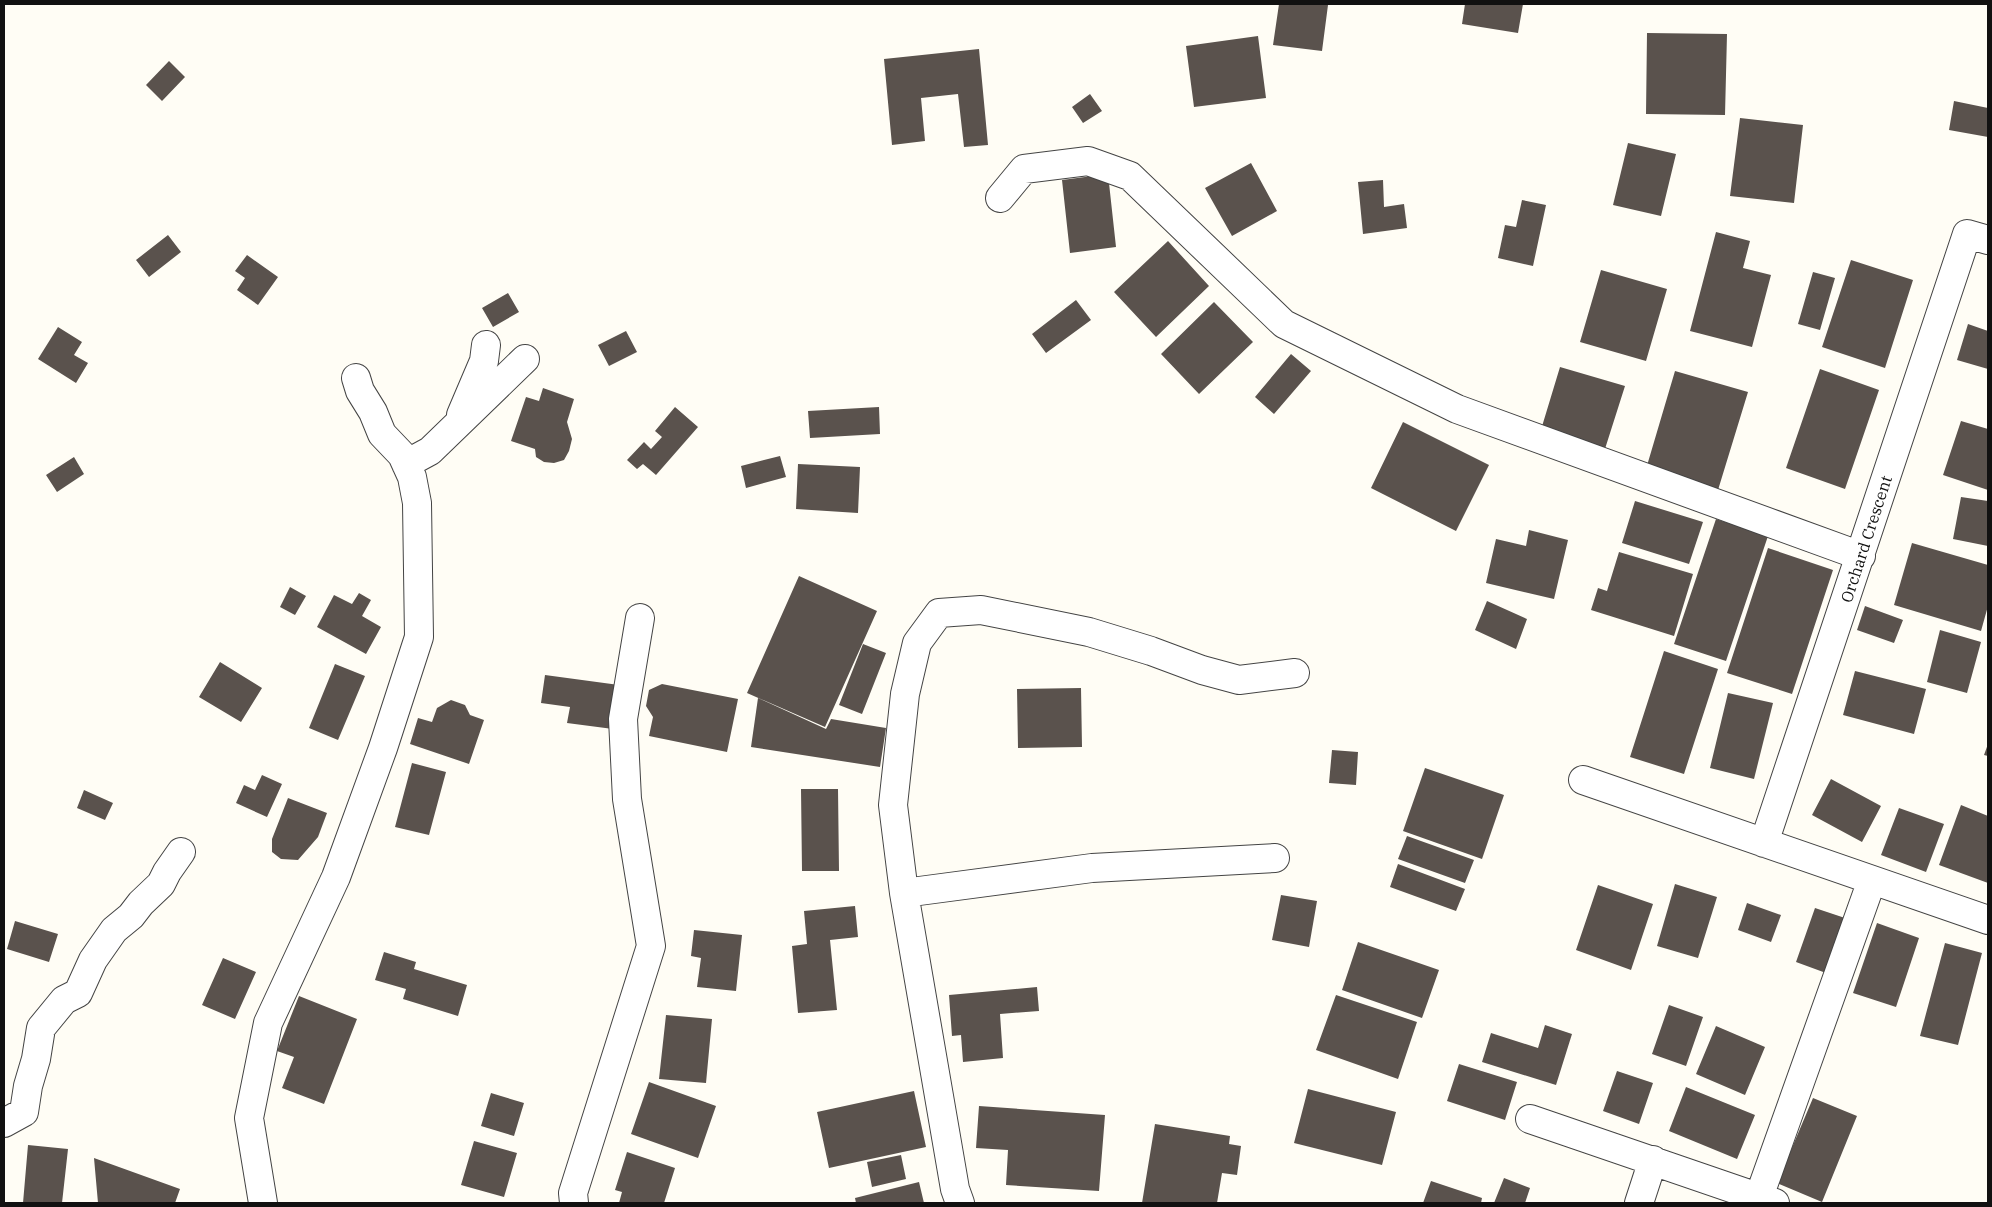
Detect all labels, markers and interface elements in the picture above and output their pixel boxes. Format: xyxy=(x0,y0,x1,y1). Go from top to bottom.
street label: Orchard Crescent xyxy=(1836,473,1896,605)

